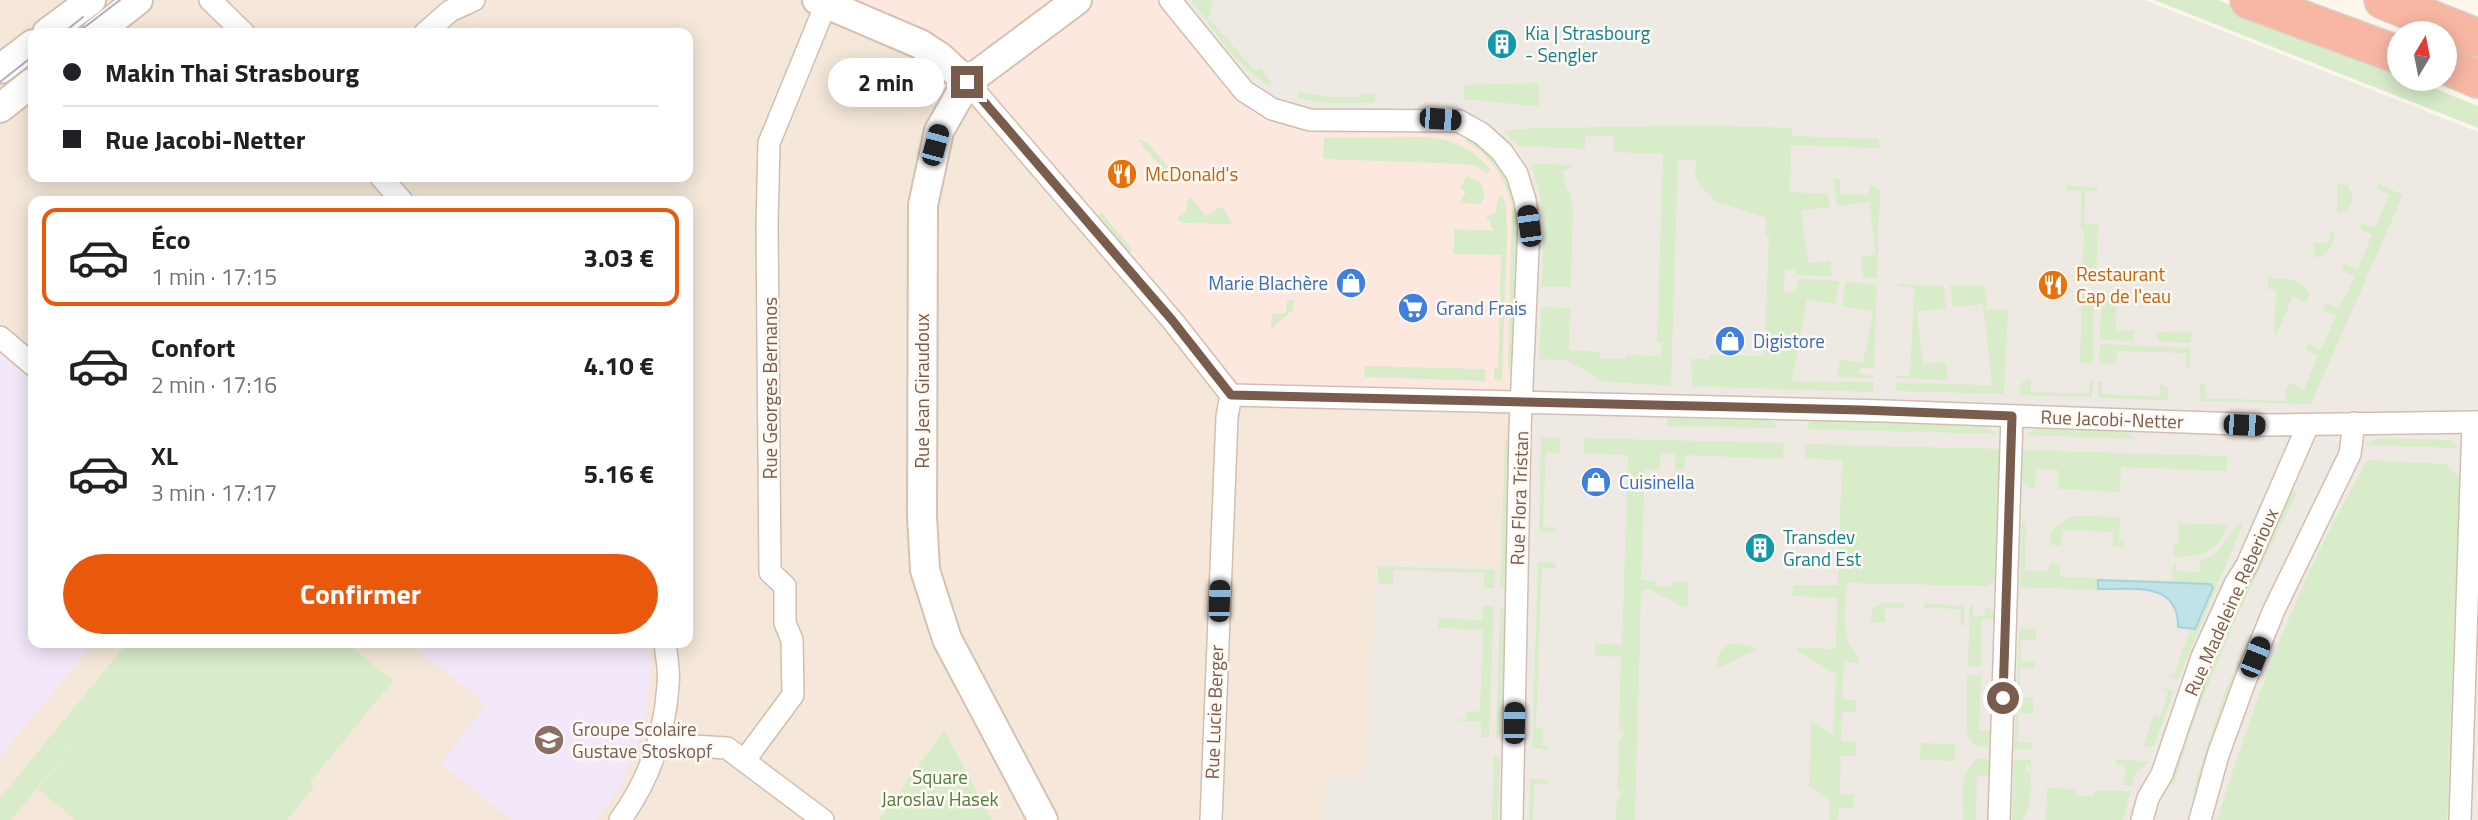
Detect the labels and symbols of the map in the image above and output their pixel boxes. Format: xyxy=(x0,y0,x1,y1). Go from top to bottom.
place label: Kia | Strasbourg - Sengler xyxy=(1525,18,1651,69)
north arrow xyxy=(2387,21,2457,91)
building icon: Kia | Strasbourg - Sengler xyxy=(1485,27,1519,61)
callout: 2 min xyxy=(827,57,942,106)
route end xyxy=(951,66,983,98)
car xyxy=(1419,107,1462,131)
car xyxy=(920,122,951,168)
restaurant icon: McDonald's xyxy=(1105,157,1139,191)
place label: McDonald's xyxy=(1145,159,1238,188)
car xyxy=(1516,204,1543,248)
place label: Restaurant Cap de l'eau xyxy=(2076,259,2171,310)
shop icon: Marie Blachère xyxy=(1334,266,1368,300)
place label: Marie Blachère xyxy=(1208,268,1328,297)
restaurant icon: Restaurant Cap de l'eau xyxy=(2036,268,2070,302)
supermarket icon: Grand Frais xyxy=(1396,291,1430,325)
place label: Grand Frais xyxy=(1436,293,1527,322)
street label: Rue Georges Bernanos xyxy=(755,297,784,479)
street label: Rue Jean Giraudoux xyxy=(907,313,936,469)
shop icon: Digistore xyxy=(1713,324,1747,358)
place label: Digistore xyxy=(1753,326,1825,355)
street label: Rue Jacobi-Netter xyxy=(2040,402,2184,436)
car xyxy=(2223,414,2266,436)
street label: Rue Flora Tristan xyxy=(1502,430,1535,566)
shop icon: Cuisinella xyxy=(1579,465,1613,499)
place label: Cuisinella xyxy=(1619,467,1695,496)
street label: Rue Madeleine Reberioux xyxy=(2176,503,2285,700)
place label: Transdev Grand Est xyxy=(1783,522,1862,573)
building icon: Transdev Grand Est xyxy=(1743,531,1777,565)
car xyxy=(1208,580,1231,622)
car xyxy=(2238,634,2273,680)
street label: Rue Lucie Berger xyxy=(1197,644,1230,780)
route start xyxy=(1987,682,2019,714)
car xyxy=(1504,702,1525,744)
place label: Groupe Scolaire Gustave Stoskopf xyxy=(572,714,713,765)
school or university icon: Groupe Scolaire Gustave Stoskopf xyxy=(532,723,566,757)
park label: Square Jaroslav Hasek xyxy=(881,762,999,813)

